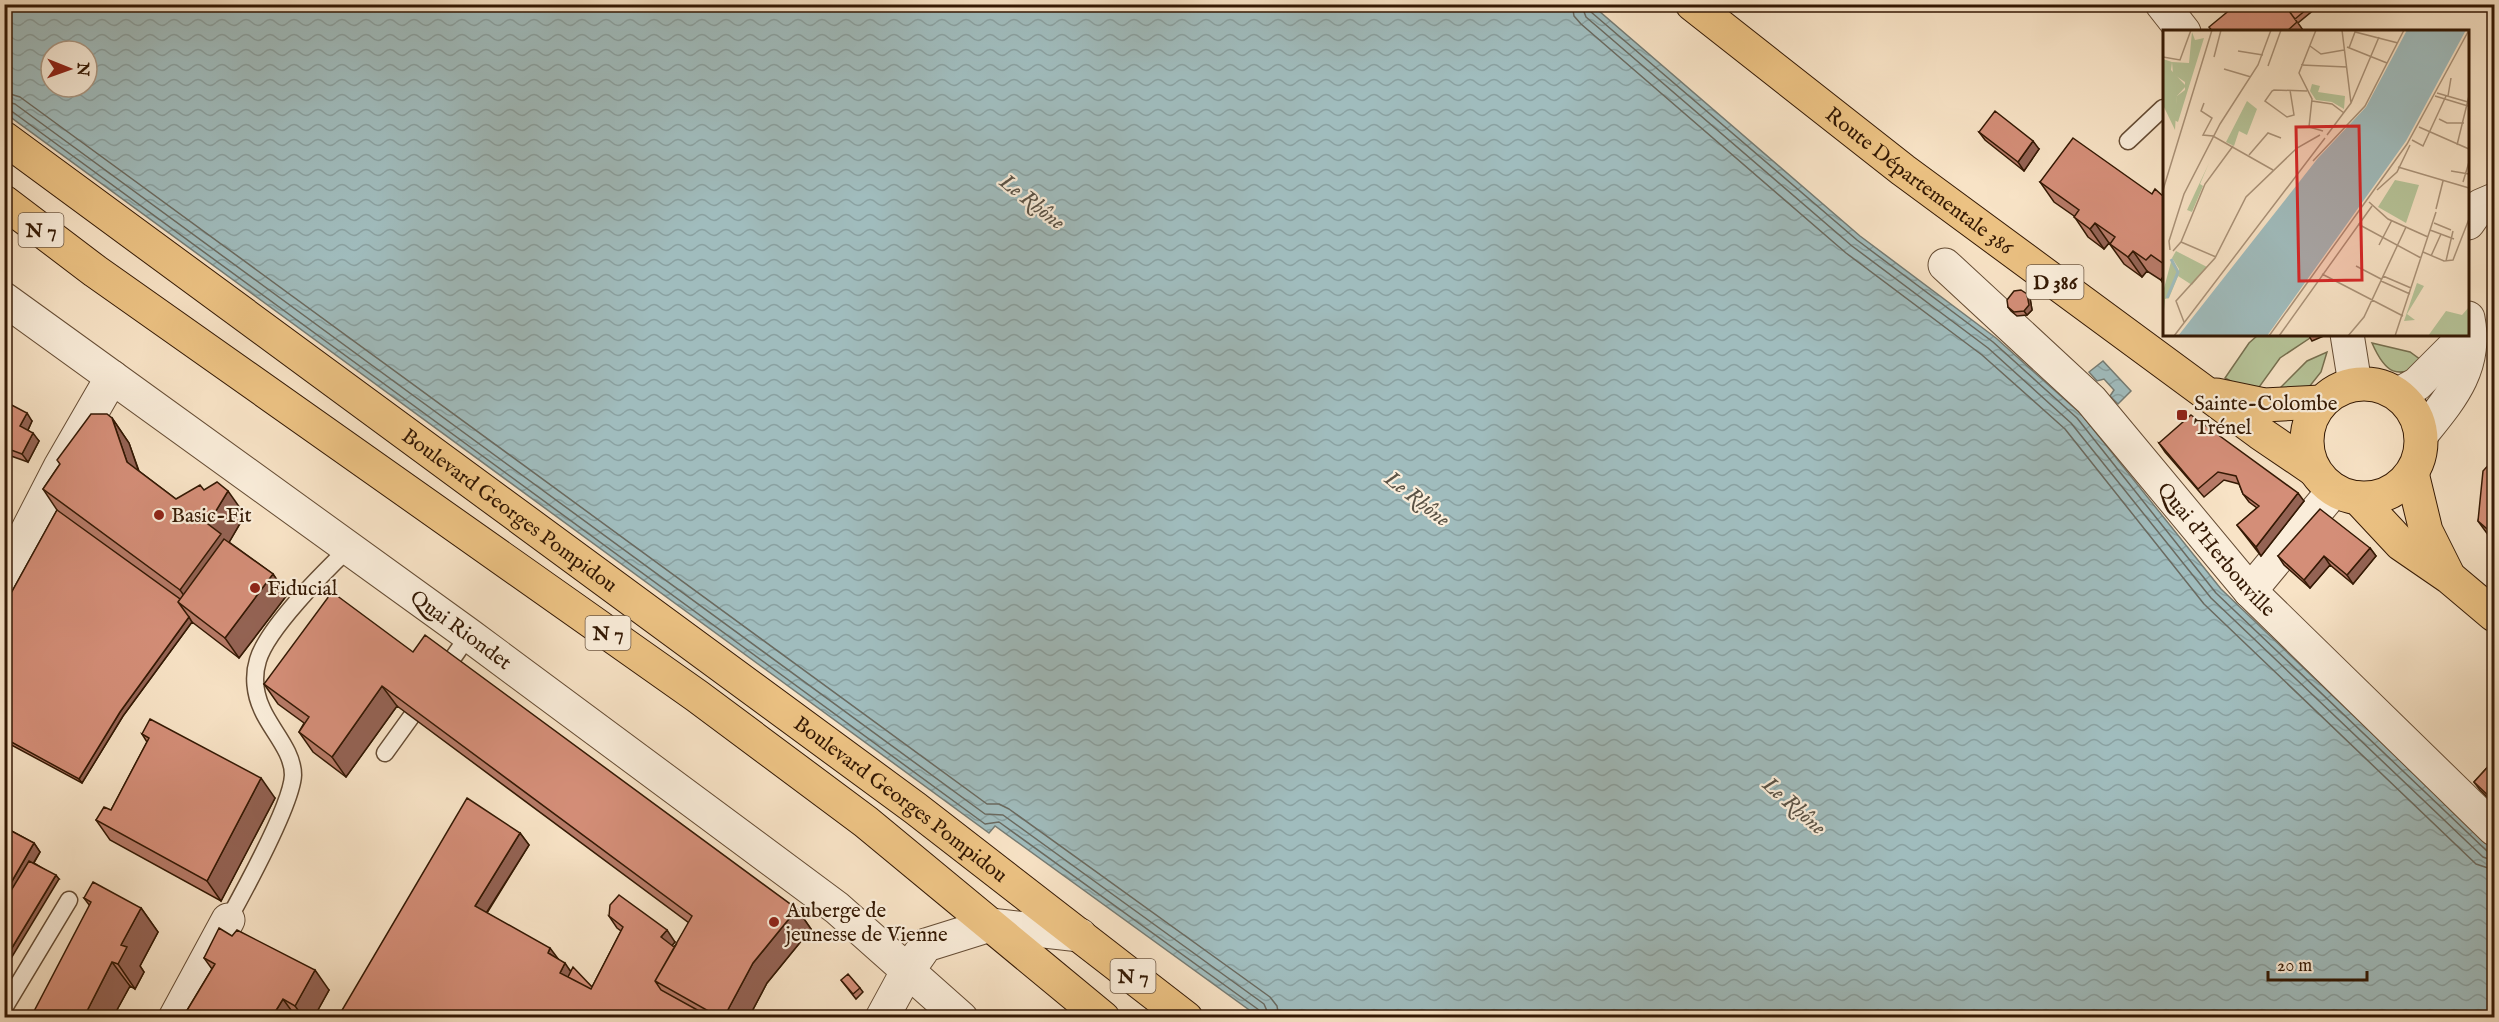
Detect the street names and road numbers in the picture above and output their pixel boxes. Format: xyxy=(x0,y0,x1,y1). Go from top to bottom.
street label: Route Départementale 386 xyxy=(1819,102,2019,262)
road number: N 7 xyxy=(18,213,63,247)
road number: D 386 xyxy=(2026,265,2084,299)
street label: Boulevard Georges Pompidou xyxy=(396,423,622,600)
street label: Quai d'Herbouville xyxy=(2150,477,2281,624)
street label: Quai Riondet xyxy=(404,585,516,677)
road number: N 7 xyxy=(586,616,630,650)
street label: Boulevard Georges Pompidou xyxy=(787,711,1012,890)
road number: N 7 xyxy=(1110,959,1156,993)

